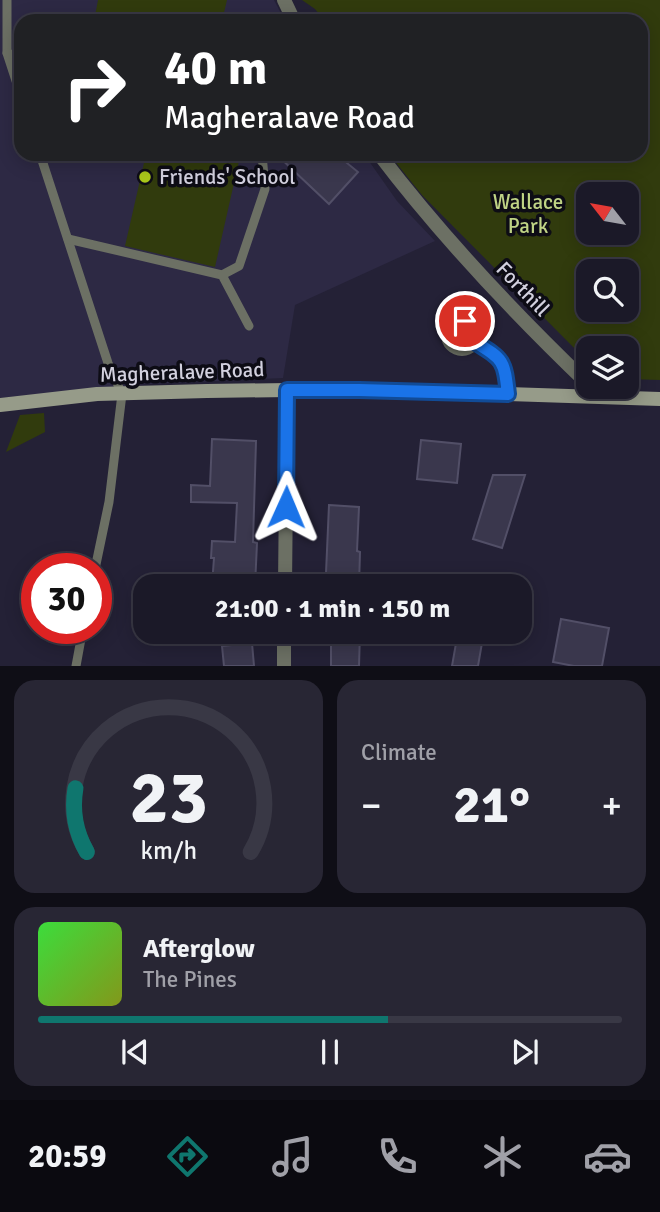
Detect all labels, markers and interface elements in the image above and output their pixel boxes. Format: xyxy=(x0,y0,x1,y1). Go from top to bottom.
text: 40 m xyxy=(164,38,267,98)
icon: right xyxy=(49,42,140,133)
text: Magheralave Road xyxy=(164,98,415,137)
place label: Friends' School xyxy=(159,164,295,190)
marker: Friends' School xyxy=(137,169,153,185)
north arrow xyxy=(576,182,639,245)
map controls xyxy=(576,182,639,399)
park label: Wallace Park xyxy=(493,189,563,239)
street label: Forthill xyxy=(491,256,555,322)
button: search xyxy=(576,259,639,322)
pin xyxy=(435,291,495,351)
icon: arrive xyxy=(446,302,484,340)
button: layers xyxy=(576,336,639,399)
street label: Magheralave Road xyxy=(99,356,265,388)
position arrow xyxy=(249,470,323,544)
speed limit sign: 30 xyxy=(21,553,112,644)
text: 21:00 · 1 min · 150 m xyxy=(215,593,450,625)
text: Climate xyxy=(361,738,437,767)
text: 23 xyxy=(129,755,208,844)
text: 21° xyxy=(453,773,530,837)
text: − xyxy=(361,782,382,829)
text: + xyxy=(601,782,622,829)
text: km/h xyxy=(140,835,197,866)
text: Afterglow xyxy=(143,933,255,965)
text: The Pines xyxy=(143,965,237,994)
icon: previous xyxy=(116,1033,154,1071)
icon: pause xyxy=(311,1033,349,1071)
icon: next xyxy=(506,1033,544,1071)
icon: directions xyxy=(163,1132,212,1181)
icon: music xyxy=(268,1132,317,1181)
icon: phone xyxy=(373,1132,422,1181)
icon: climate xyxy=(478,1132,527,1181)
icon: car xyxy=(583,1132,632,1181)
text: 20:59 xyxy=(28,1137,107,1176)

